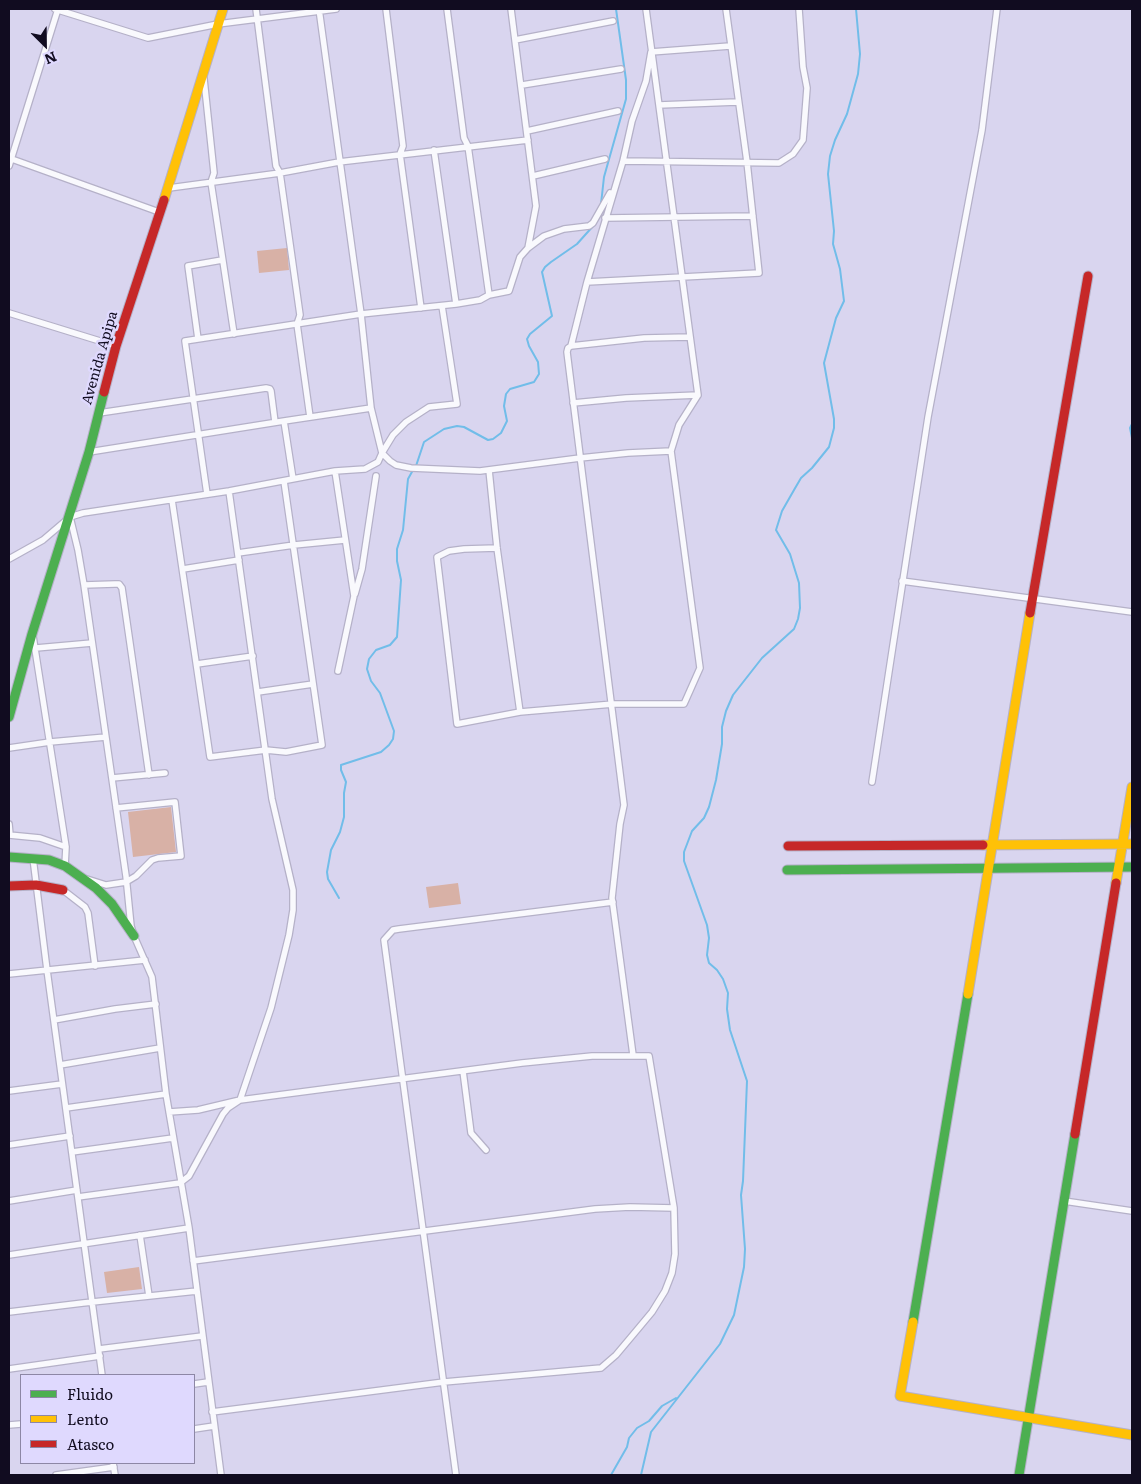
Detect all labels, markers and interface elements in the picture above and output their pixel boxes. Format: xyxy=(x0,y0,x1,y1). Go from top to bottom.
north arrow xyxy=(20,20,70,70)
text: N xyxy=(42,47,60,70)
street label: Avenida Apipa xyxy=(79,309,121,407)
legend xyxy=(20,1374,195,1464)
text: Fluido xyxy=(67,1382,113,1405)
text: Lento xyxy=(67,1407,108,1430)
text: Atasco xyxy=(67,1432,114,1455)

